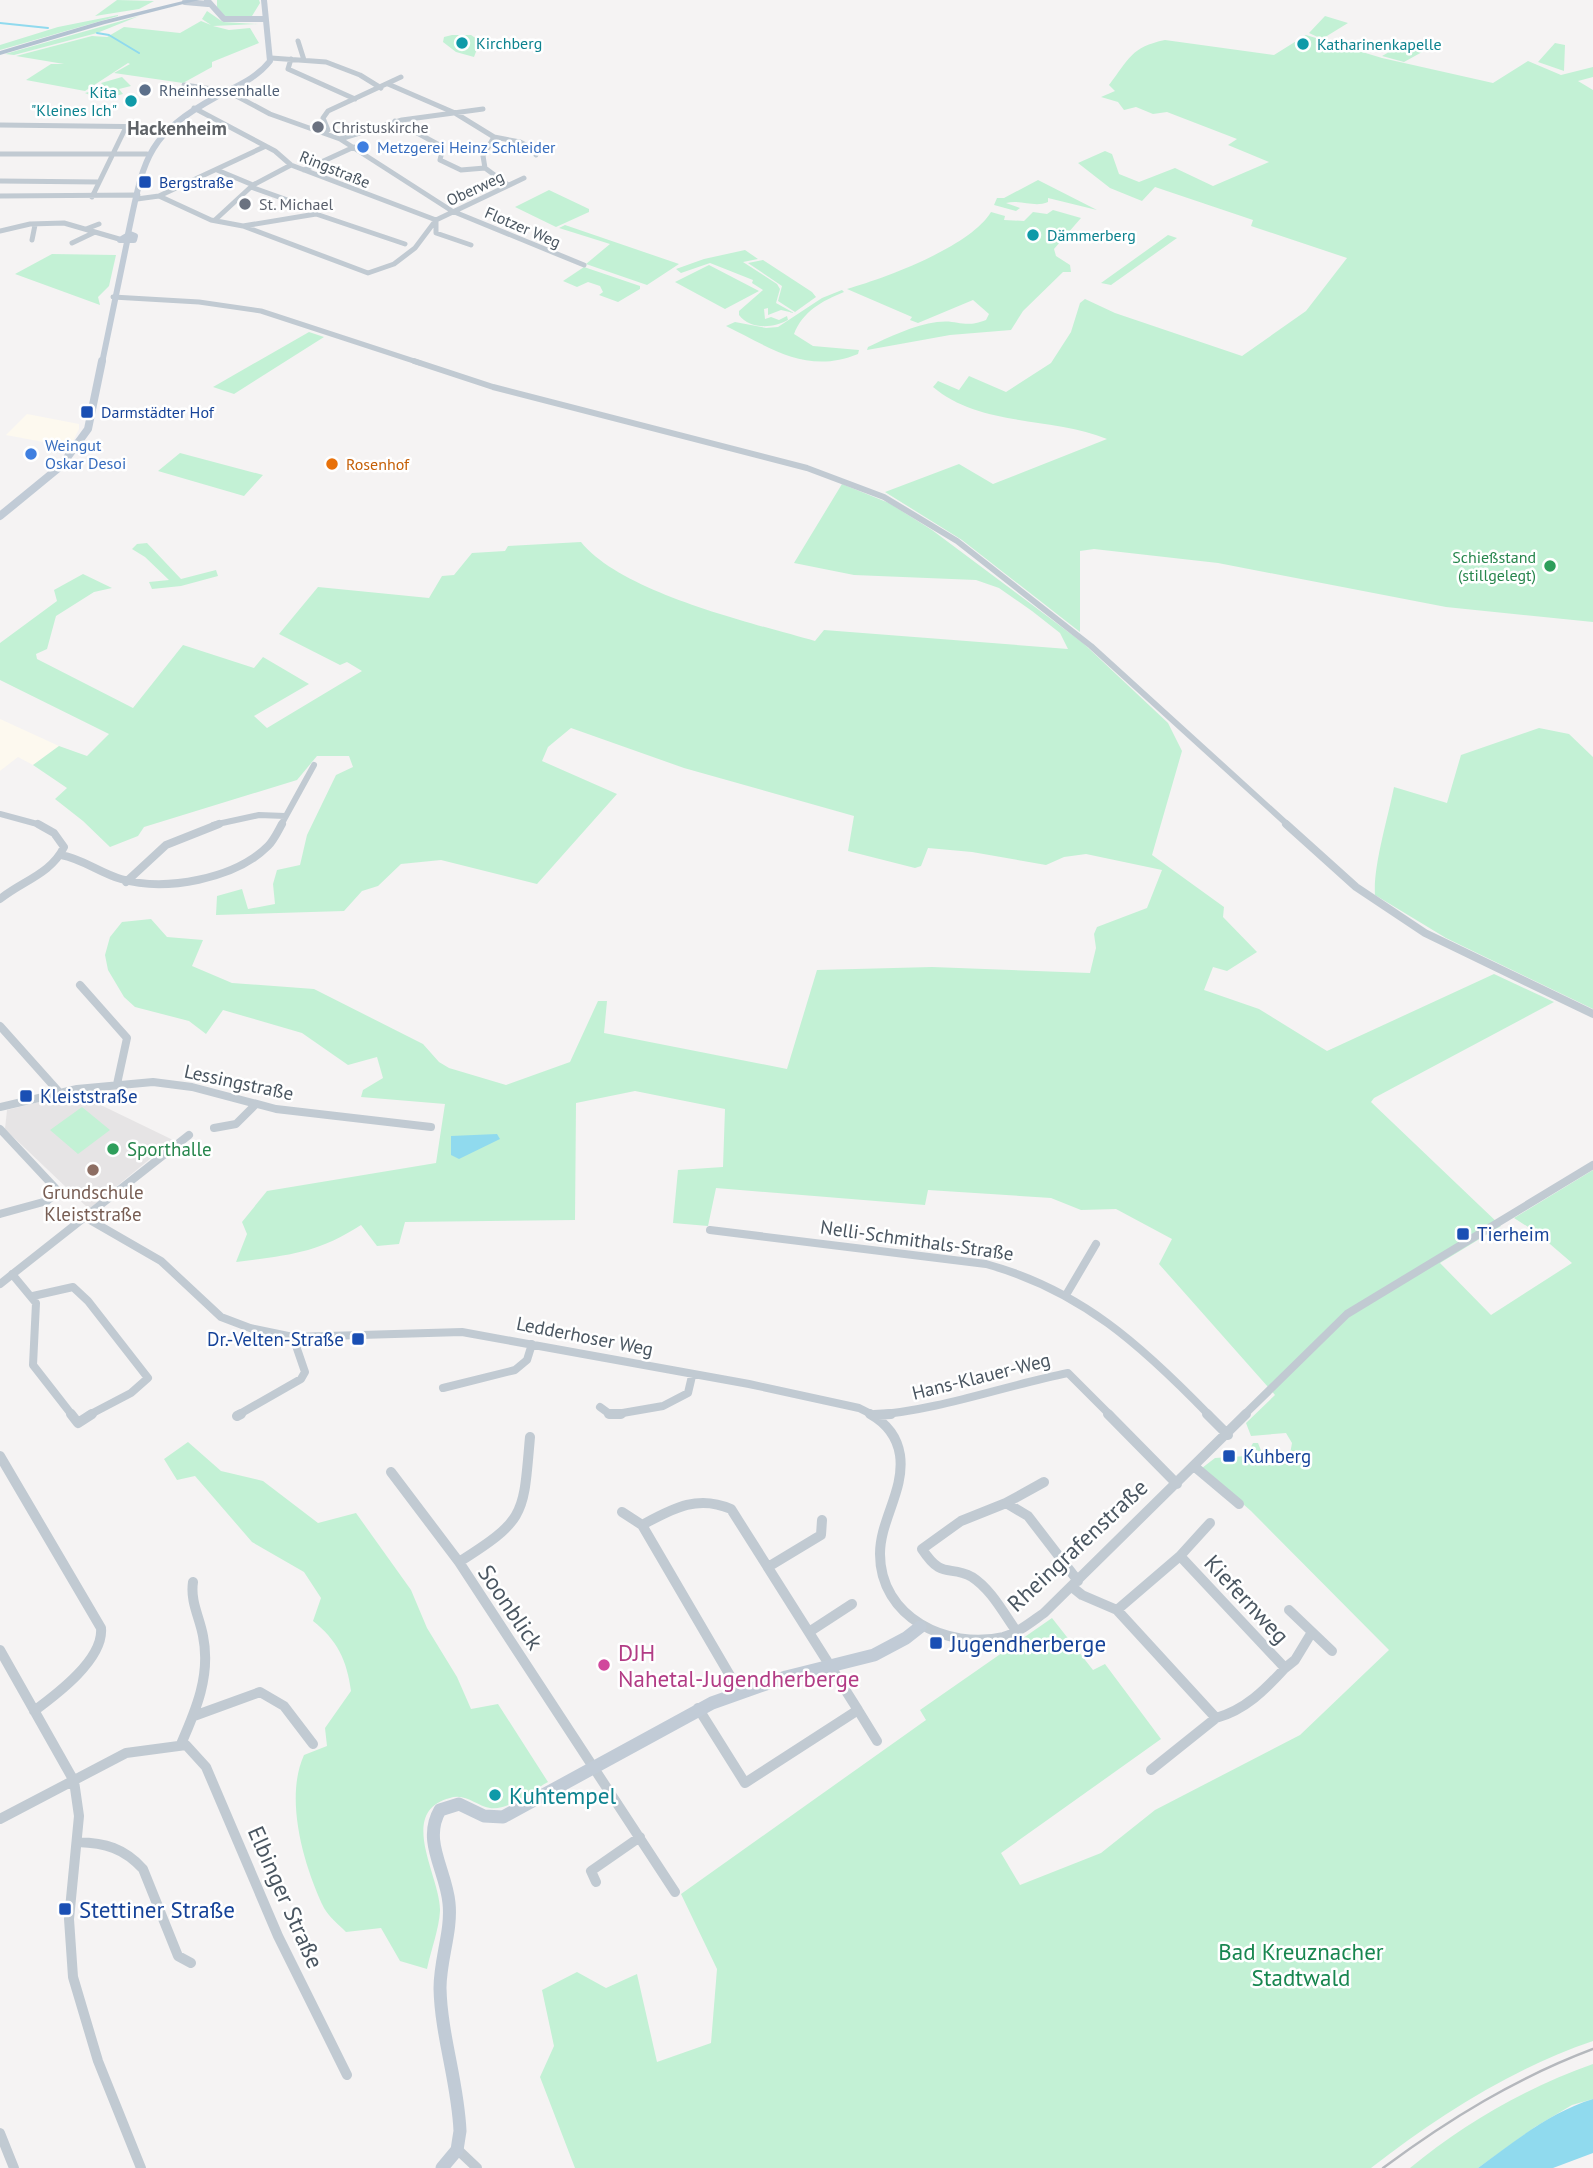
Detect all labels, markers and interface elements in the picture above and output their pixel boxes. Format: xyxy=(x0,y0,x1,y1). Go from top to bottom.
place label: Kirchberg xyxy=(476,33,542,53)
place label: Katharinenkapelle xyxy=(1317,34,1442,54)
marker: Kirchberg xyxy=(454,35,470,51)
marker: Katharinenkapelle xyxy=(1295,36,1311,52)
place label: Rheinhessenhalle xyxy=(159,80,280,100)
place label: Kita "Kleines Ich" xyxy=(31,82,117,120)
marker: Rheinhessenhalle xyxy=(137,82,153,98)
marker: Kita "Kleines Ich" xyxy=(123,93,139,109)
district label: Hackenheim xyxy=(127,116,227,140)
place label: Christuskirche xyxy=(332,117,429,137)
marker: Christuskirche xyxy=(310,119,326,135)
place label: Metzgerei Heinz Schleider xyxy=(377,137,556,157)
marker: Metzgerei Heinz Schleider xyxy=(355,139,371,155)
street label: Ringstraße xyxy=(297,146,373,192)
street label: Oberweg xyxy=(443,166,507,210)
place label: Bergstraße xyxy=(159,172,234,192)
marker: Bergstraße xyxy=(137,174,153,190)
place label: St. Michael xyxy=(259,194,334,214)
marker: St. Michael xyxy=(237,196,253,212)
street label: Flotzer Weg xyxy=(482,202,564,252)
place label: Dämmerberg xyxy=(1047,225,1136,245)
marker: Dämmerberg xyxy=(1025,227,1041,243)
place label: Darmstädter Hof xyxy=(101,402,215,422)
marker: Darmstädter Hof xyxy=(79,404,95,420)
place label: Weingut Oskar Desoi xyxy=(45,435,126,473)
marker: Weingut Oskar Desoi xyxy=(23,446,39,462)
place label: Rosenhof xyxy=(346,454,410,474)
marker: Rosenhof xyxy=(324,456,340,472)
place label: Schießstand (stillgelegt) xyxy=(1452,547,1536,585)
marker: Schießstand (stillgelegt) xyxy=(1542,558,1558,574)
street label: Lessingstraße xyxy=(182,1059,296,1105)
place label: Kleiststraße xyxy=(40,1084,138,1108)
marker: Kleiststraße xyxy=(18,1088,34,1104)
place label: Sporthalle xyxy=(127,1137,212,1161)
marker: Sporthalle xyxy=(105,1141,121,1157)
marker: Grundschule Kleiststraße xyxy=(85,1162,101,1178)
place label: Grundschule Kleiststraße xyxy=(42,1180,144,1226)
street label: Nelli-Schmithals-Straße xyxy=(819,1215,1015,1265)
place label: Tierheim xyxy=(1477,1222,1549,1246)
marker: Tierheim xyxy=(1455,1226,1471,1242)
street label: Ledderhoser Weg xyxy=(515,1311,655,1361)
place label: Dr.-Velten-Straße xyxy=(207,1327,344,1351)
marker: Dr.-Velten-Straße xyxy=(350,1331,366,1347)
street label: Hans-Klauer-Weg xyxy=(909,1347,1053,1405)
place label: Kuhberg xyxy=(1243,1444,1311,1468)
marker: Kuhberg xyxy=(1221,1448,1237,1464)
street label: Rheingrafenstraße xyxy=(1001,1472,1153,1618)
street label: Kiefernweg xyxy=(1198,1548,1296,1650)
street label: Soonblick xyxy=(472,1559,550,1655)
place label: Jugendherberge xyxy=(949,1629,1106,1658)
marker: Jugendherberge xyxy=(928,1635,944,1651)
place label: DJH Nahetal-Jugendherberge xyxy=(618,1638,859,1693)
marker: DJH Nahetal-Jugendherberge xyxy=(596,1657,612,1673)
place label: Kuhtempel xyxy=(509,1781,616,1810)
marker: Kuhtempel xyxy=(487,1787,503,1803)
street label: Elbinger Straße xyxy=(242,1821,330,1973)
place label: Stettiner Straße xyxy=(79,1895,235,1924)
marker: Stettiner Straße xyxy=(57,1901,73,1917)
park label: Bad Kreuznacher Stadtwald xyxy=(1218,1937,1384,1992)

